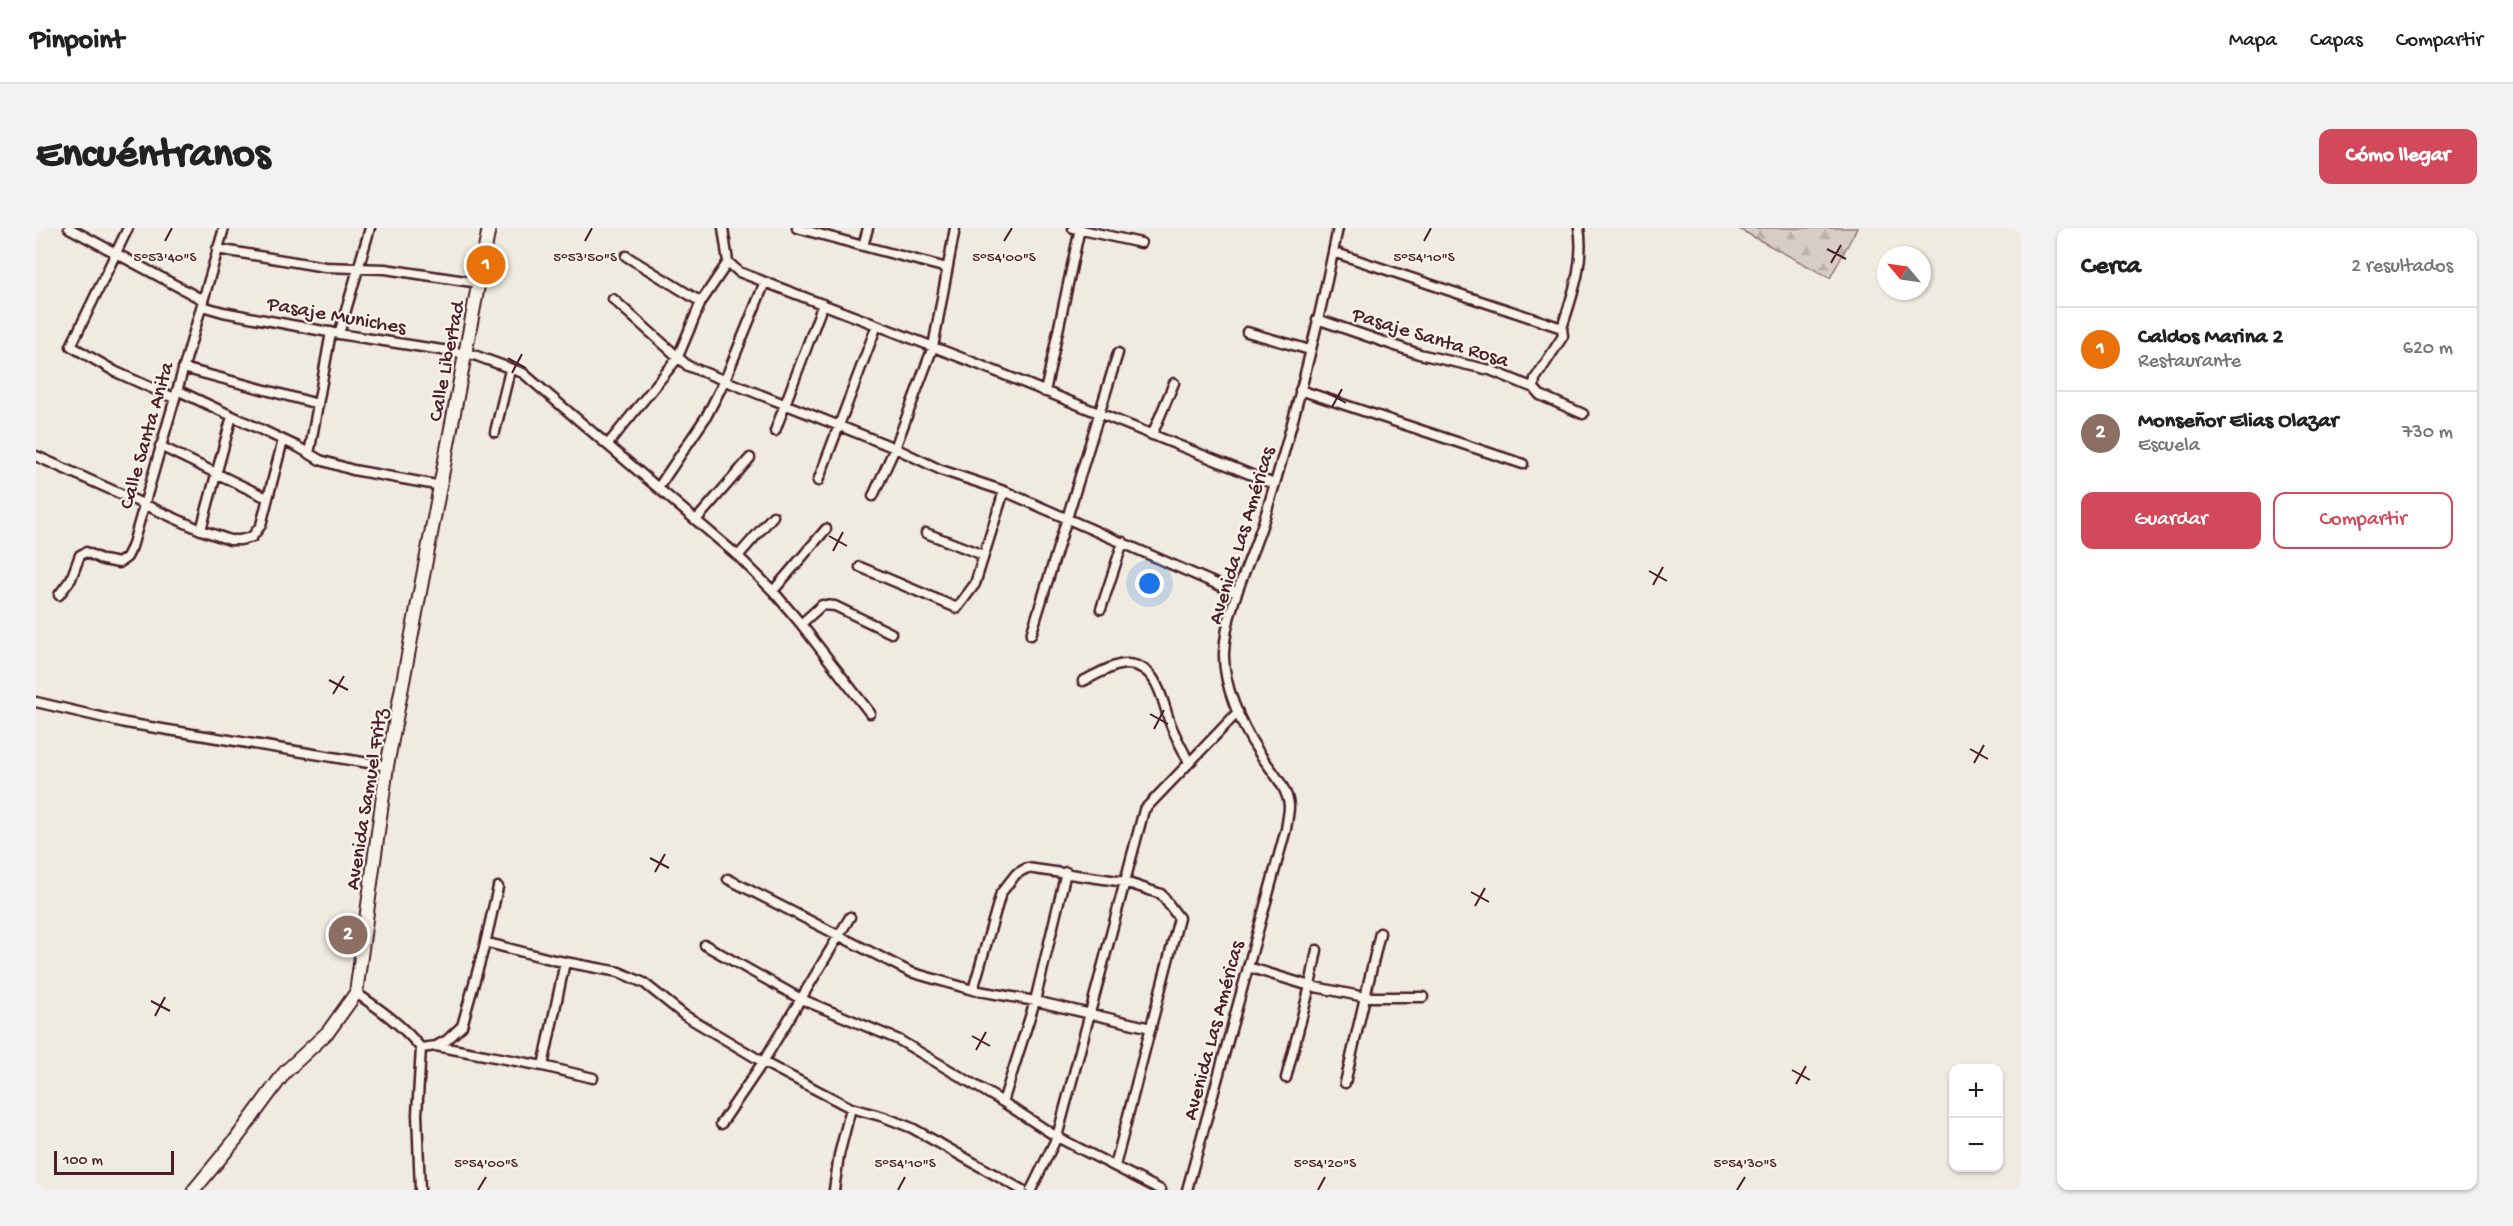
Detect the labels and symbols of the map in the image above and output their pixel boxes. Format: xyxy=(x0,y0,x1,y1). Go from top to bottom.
pin: 1 xyxy=(466,243,506,288)
north arrow xyxy=(1877,246,1931,300)
text: 5°53'40"S xyxy=(134,249,196,267)
text: 5°53'50"S xyxy=(553,249,617,267)
text: 5°54'00"S xyxy=(972,249,1036,267)
text: 5°54'10"S xyxy=(1393,249,1455,267)
street label: Pasaje Muniches xyxy=(264,293,409,342)
street label: Calle Libertad xyxy=(425,298,473,424)
street label: Pasaje Santa Rosa xyxy=(1348,303,1513,375)
street label: Calle Santa Anita xyxy=(115,358,182,512)
street label: Avenida Las Américas xyxy=(1204,443,1283,628)
your location xyxy=(1135,569,1164,598)
street label: Avenida Samuel Fritz xyxy=(342,706,395,892)
pin: 2 xyxy=(328,912,368,958)
street label: Avenida Las Américas xyxy=(1179,937,1252,1123)
scale bar xyxy=(54,1148,174,1176)
text: 5°54'00"S xyxy=(454,1155,518,1173)
text: 5°54'10"S xyxy=(874,1155,936,1173)
text: 5°54'20"S xyxy=(1294,1155,1356,1173)
text: 5°54'30"S xyxy=(1714,1155,1776,1173)

